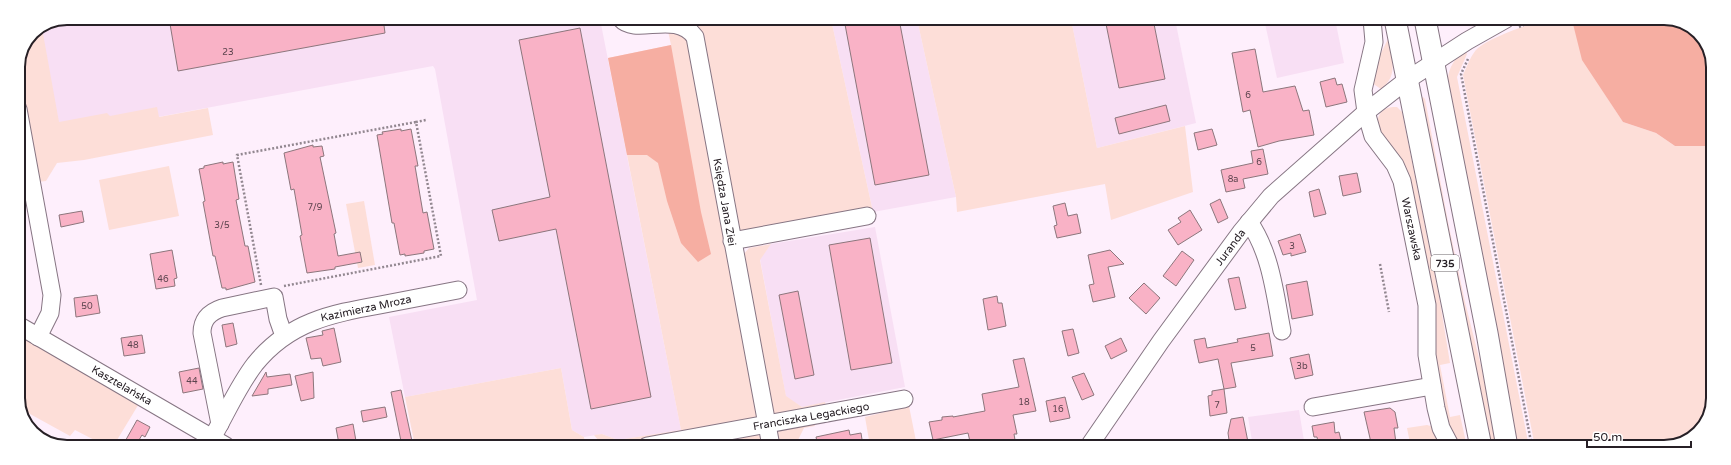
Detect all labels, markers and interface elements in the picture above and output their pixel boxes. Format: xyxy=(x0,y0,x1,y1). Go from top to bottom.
house number: 23 xyxy=(222,47,234,58)
house number: 6 xyxy=(1245,90,1251,101)
street label: Księdza Jana Ziei xyxy=(710,157,739,247)
house number: 6 xyxy=(1256,157,1262,168)
house number: 8a xyxy=(1228,174,1238,185)
street label: Warszawska xyxy=(1399,196,1425,262)
house number: 7/9 xyxy=(307,202,323,213)
house number: 3/5 xyxy=(214,220,230,231)
street label: Juranda xyxy=(1213,227,1248,268)
house number: 3 xyxy=(1289,241,1295,252)
road number: 735 xyxy=(1431,255,1459,271)
house number: 46 xyxy=(157,274,169,285)
street label: Kazimierza Mroza xyxy=(320,293,413,324)
house number: 50 xyxy=(81,301,93,312)
house number: 48 xyxy=(127,340,139,351)
house number: 5 xyxy=(1250,343,1256,354)
house number: 3b xyxy=(1296,361,1308,372)
street label: Kasztelańska xyxy=(89,363,154,408)
house number: 44 xyxy=(186,376,198,387)
house number: 18 xyxy=(1018,397,1030,408)
street label: Franciszka Legackiego xyxy=(752,400,871,433)
house number: 7 xyxy=(1214,400,1220,411)
house number: 16 xyxy=(1052,404,1064,415)
scale bar xyxy=(1587,423,1691,449)
text: 50 m xyxy=(1593,430,1622,444)

